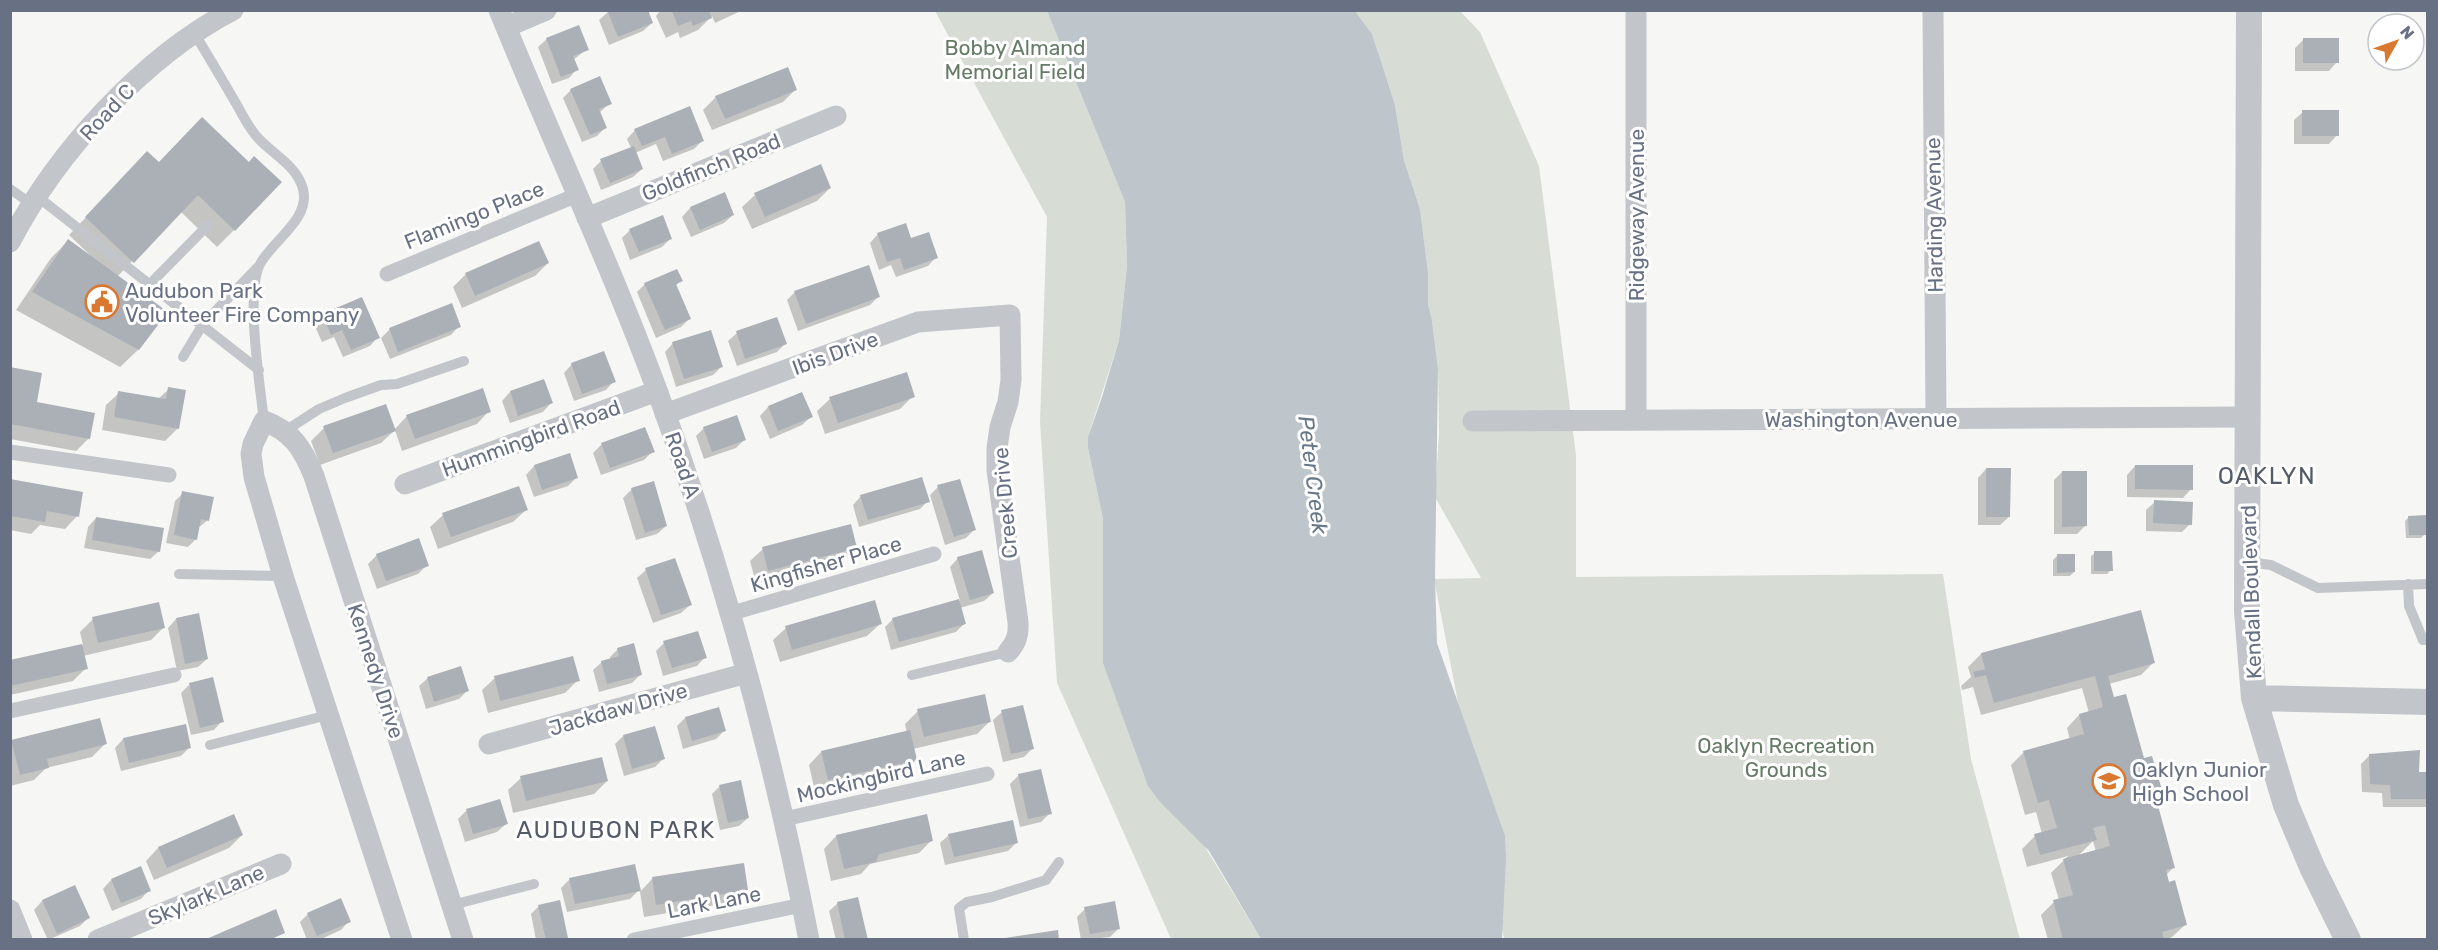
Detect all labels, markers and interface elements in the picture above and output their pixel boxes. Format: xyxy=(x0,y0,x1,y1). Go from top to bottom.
north arrow xyxy=(2366,12,2426,72)
text: N xyxy=(2396,22,2418,43)
park label: Bobby Almand Memorial Field xyxy=(945,35,1085,84)
street label: Road C xyxy=(74,78,140,146)
street label: Goldfinch Road xyxy=(638,128,784,206)
street label: Ridgeway Avenue xyxy=(1624,129,1649,301)
street label: Harding Avenue xyxy=(1920,137,1948,293)
street label: Flamingo Place xyxy=(400,176,548,254)
place label: Audubon Park Volunteer Fire Company xyxy=(125,278,360,327)
public building icon: Audubon Park Volunteer Fire Company xyxy=(84,284,120,320)
street label: Ibis Drive xyxy=(789,326,881,380)
street label: Hummingbird Road xyxy=(438,394,624,482)
street label: Washington Avenue xyxy=(1765,407,1957,432)
water label: Peter Creek xyxy=(1292,414,1334,536)
street label: Road A xyxy=(660,429,706,501)
street label: Creek Drive xyxy=(988,446,1022,560)
district label: OAKLYN xyxy=(2218,462,2316,490)
street label: Kendall Boulevard xyxy=(2235,505,2267,679)
street label: Kingfisher Place xyxy=(748,530,904,598)
street label: Kennedy Drive xyxy=(342,600,410,742)
street label: Jackdaw Drive xyxy=(546,677,690,741)
park label: Oaklyn Recreation Grounds xyxy=(1697,733,1875,782)
street label: Mockingbird Lane xyxy=(794,744,968,808)
place label: Oaklyn Junior High School xyxy=(2132,757,2267,806)
school or university icon: Oaklyn Junior High School xyxy=(2091,763,2127,799)
district label: AUDUBON PARK xyxy=(516,816,716,844)
street label: Skylark Lane xyxy=(144,859,268,931)
street label: Lark Lane xyxy=(665,881,763,923)

